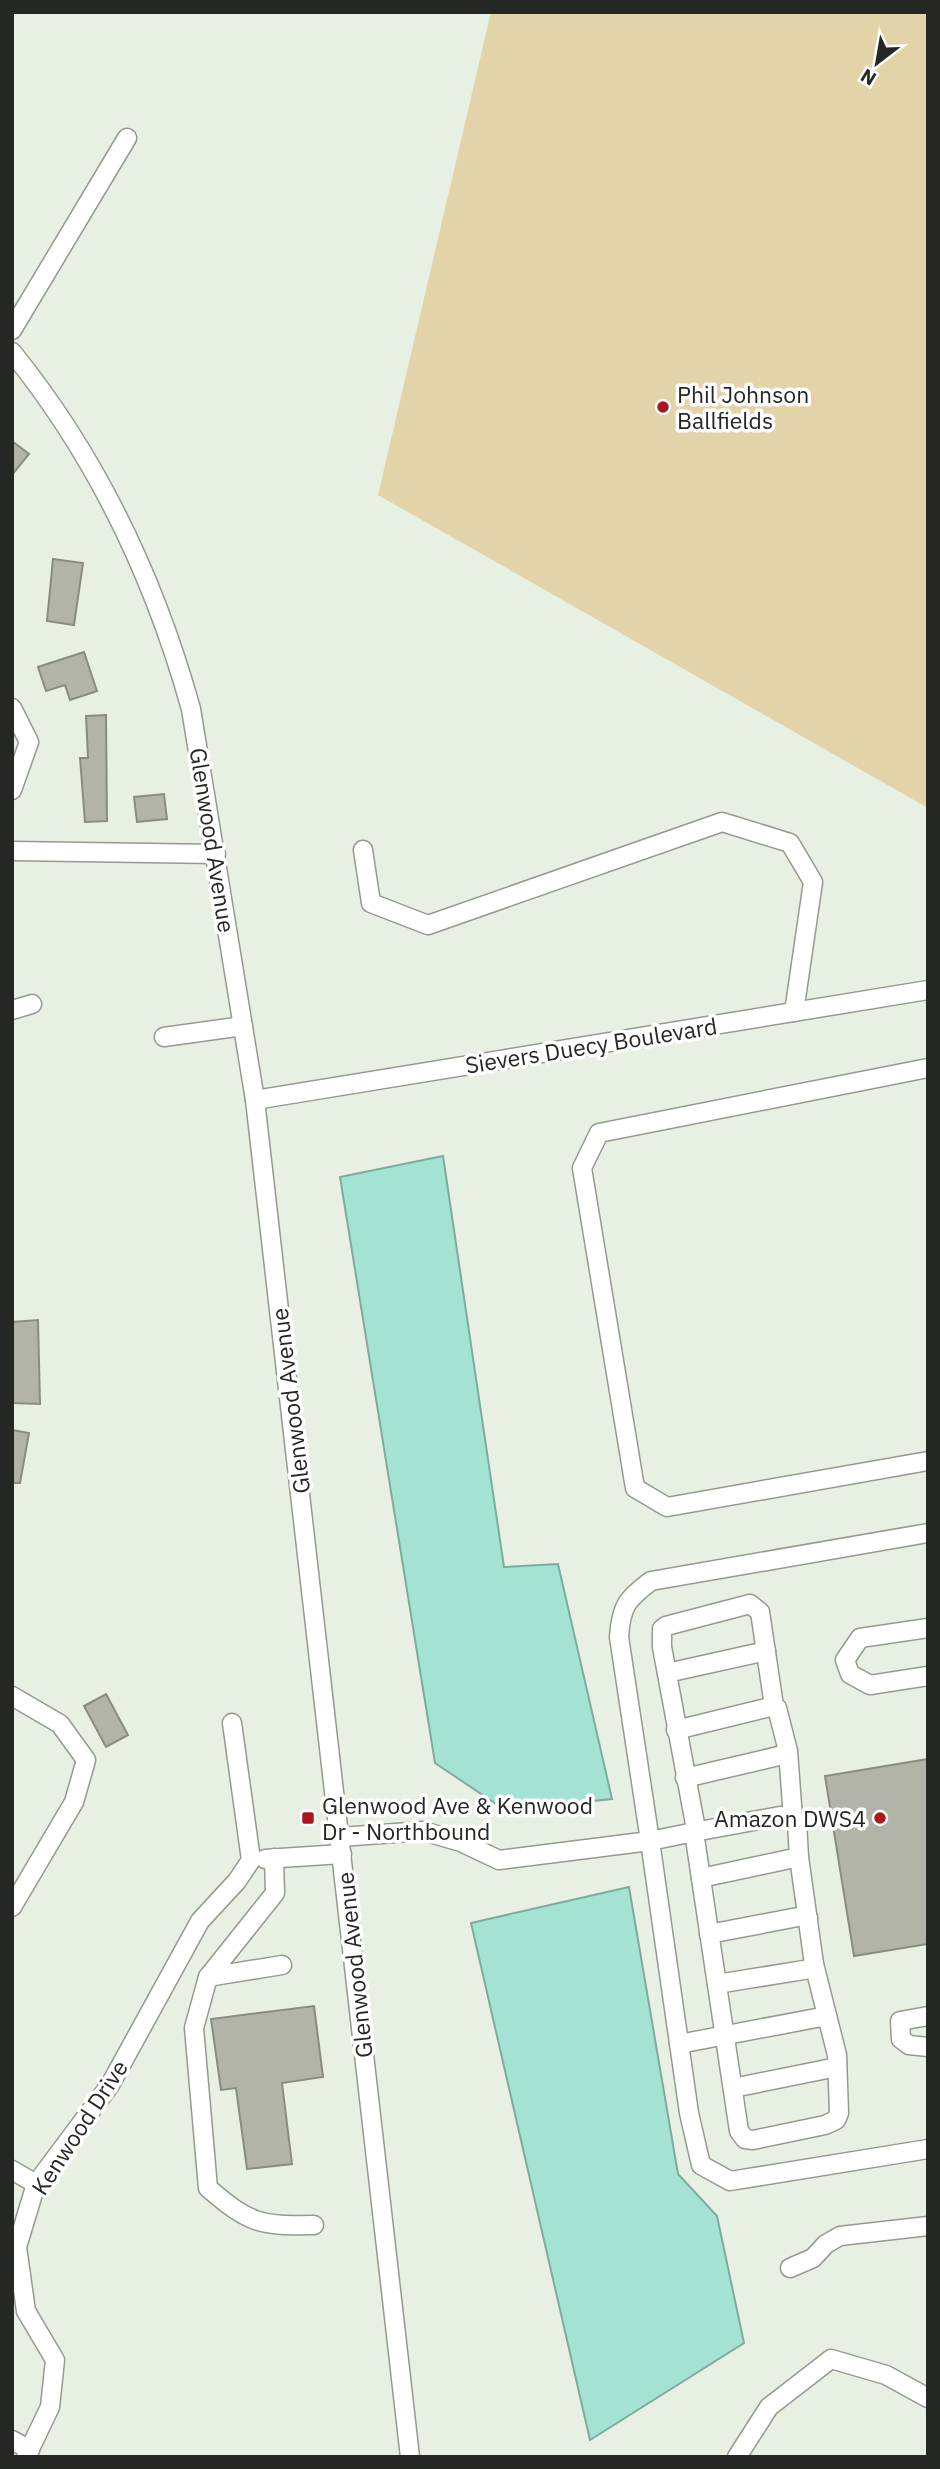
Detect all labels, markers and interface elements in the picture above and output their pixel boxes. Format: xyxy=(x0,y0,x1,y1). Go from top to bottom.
north arrow xyxy=(842,28,912,98)
text: N xyxy=(856,64,880,91)
place label: Phil Johnson Ballfields xyxy=(677,379,809,435)
marker: Phil Johnson Ballfields xyxy=(655,399,671,415)
street label: Glenwood Avenue xyxy=(184,745,242,935)
street label: Sievers Duecy Boulevard xyxy=(463,1010,719,1080)
street label: Glenwood Avenue xyxy=(264,1307,316,1495)
place label: Glenwood Ave & Kenwood Dr - Northbound xyxy=(322,1790,593,1846)
place label: Amazon DWS4 xyxy=(714,1803,866,1833)
marker: Glenwood Ave & Kenwood Dr - Northbound xyxy=(300,1810,316,1826)
marker: Amazon DWS4 xyxy=(872,1810,888,1826)
street label: Glenwood Avenue xyxy=(329,1871,379,2059)
street label: Kenwood Drive xyxy=(24,2054,134,2200)

